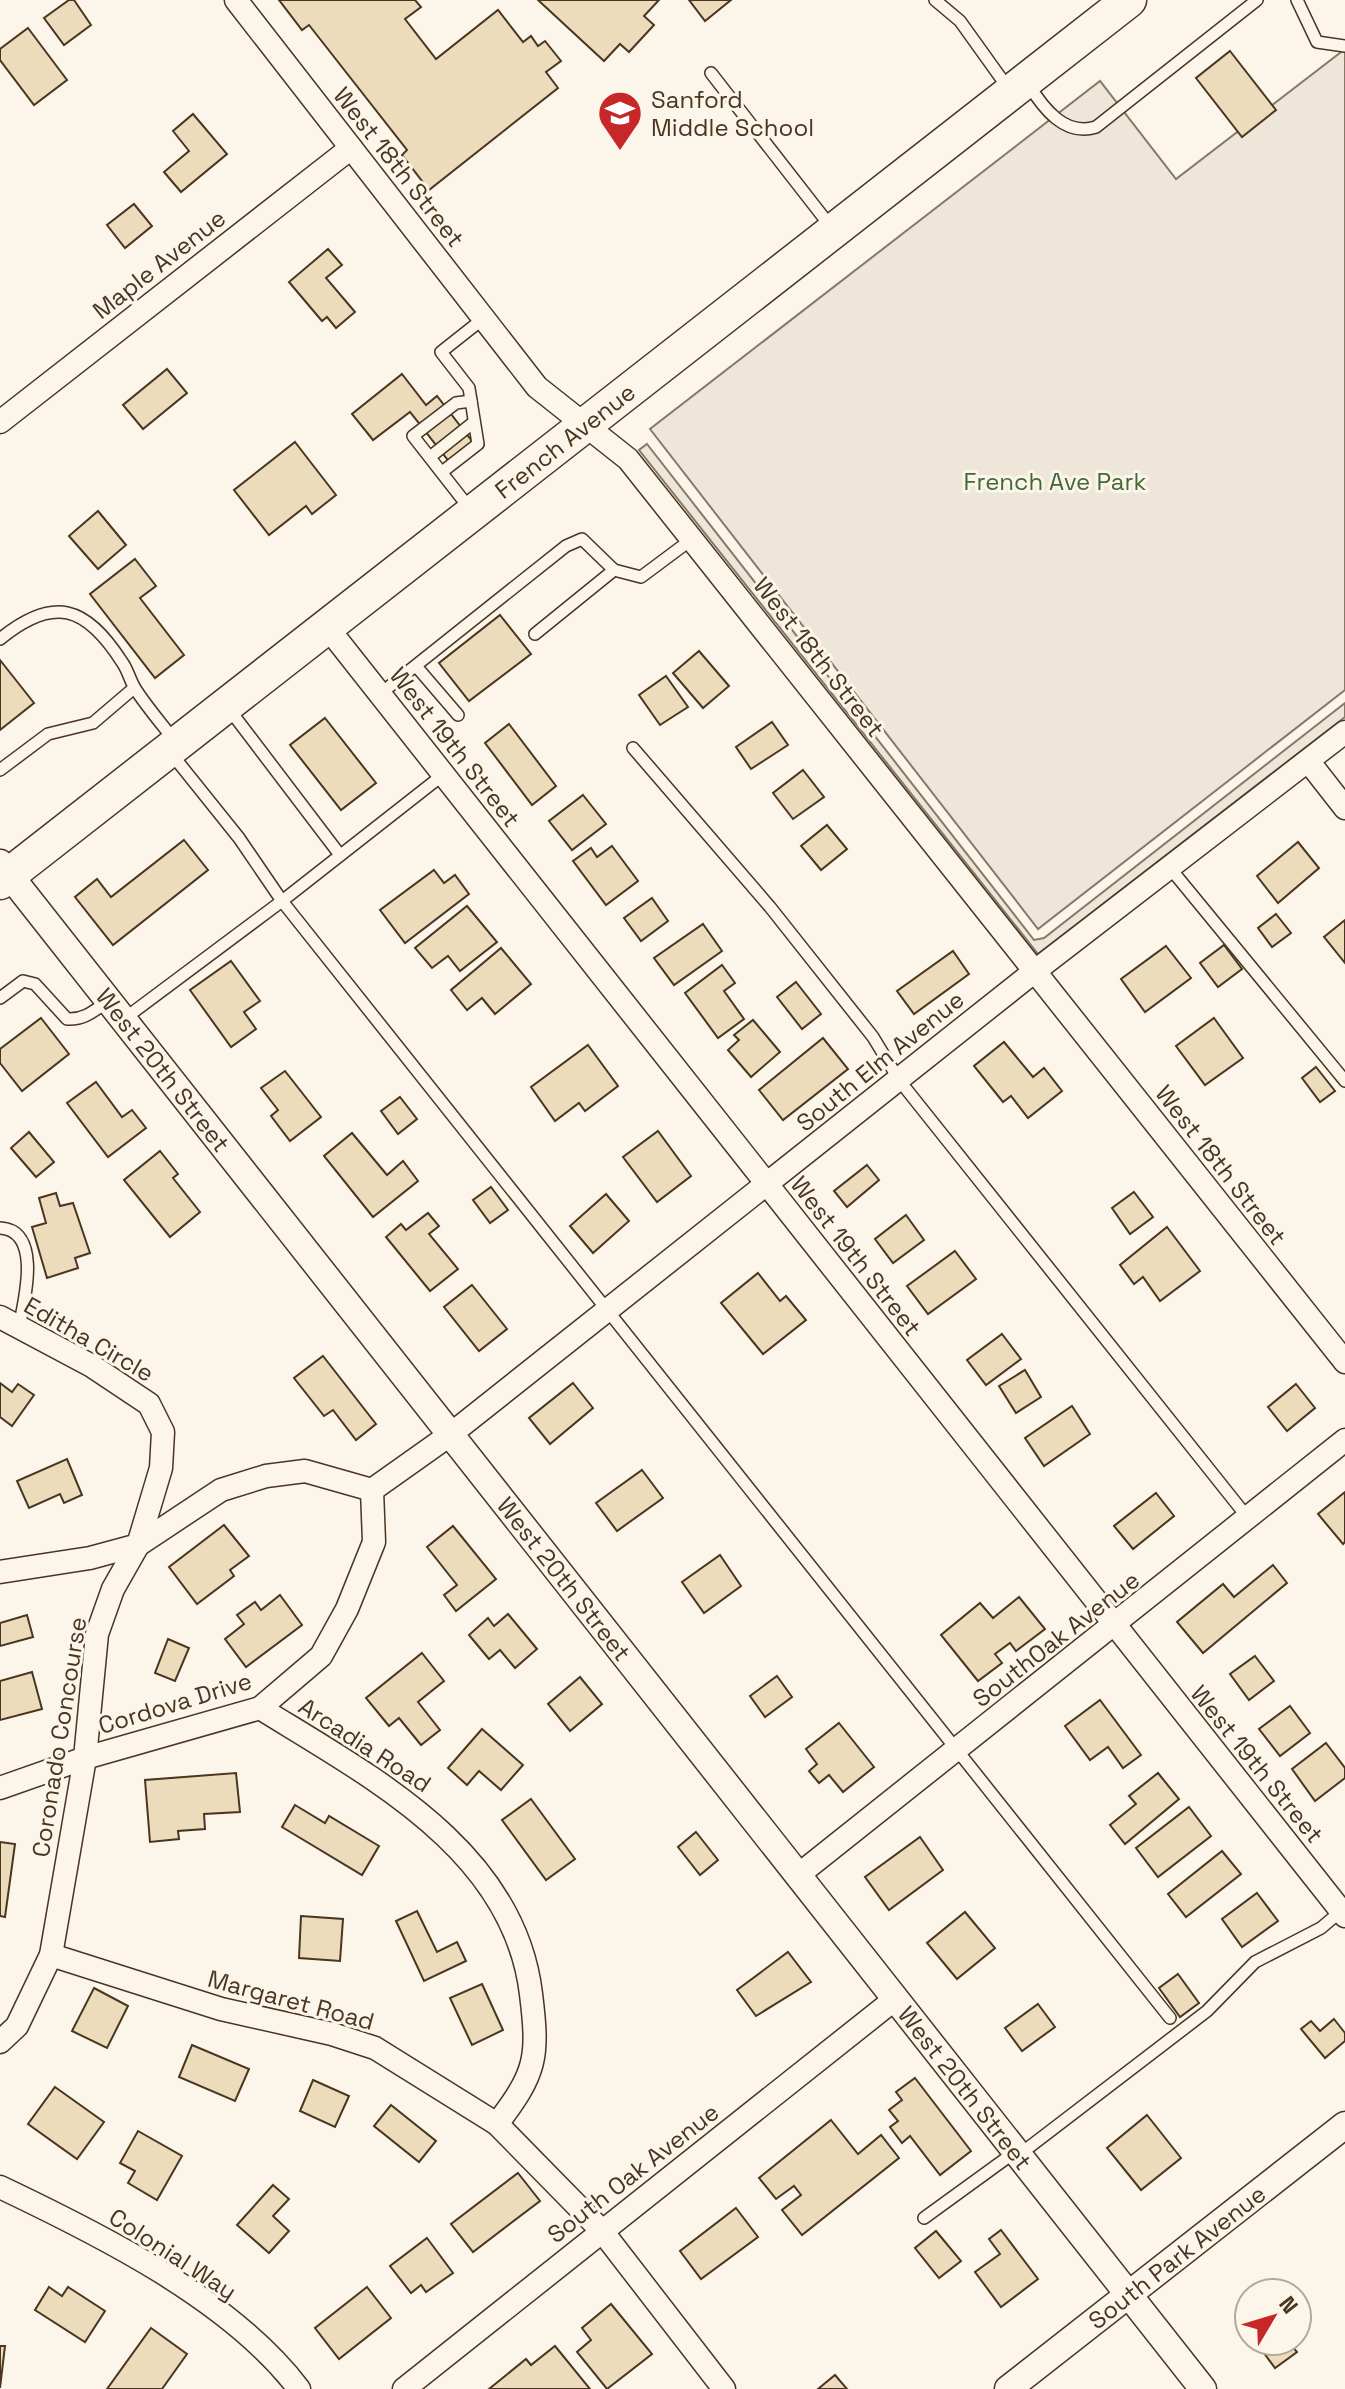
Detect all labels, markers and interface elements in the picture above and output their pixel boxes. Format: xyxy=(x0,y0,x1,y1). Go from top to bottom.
street label: West 18th Street xyxy=(327,81,471,253)
place label: Sanford Middle School xyxy=(651,84,814,143)
school or university icon: Sanford Middle School xyxy=(596,89,644,152)
street label: Maple Avenue xyxy=(86,202,232,326)
street label: French Avenue xyxy=(488,376,642,506)
park label: French Ave Park xyxy=(964,466,1146,497)
street label: West 18th Street xyxy=(747,571,891,743)
street label: West 19th Street xyxy=(383,661,527,833)
street label: West 20th Street xyxy=(89,982,237,1158)
street label: South Elm Avenue xyxy=(790,984,970,1138)
street label: West 18th Street xyxy=(1149,1079,1293,1251)
street label: West 19th Street xyxy=(784,1170,928,1342)
street label: Editha Circle xyxy=(18,1289,160,1389)
street label: West 20th Street xyxy=(490,1491,638,1667)
street label: SouthOak Avenue xyxy=(966,1564,1146,1714)
street label: Coronado Concourse xyxy=(25,1615,93,1859)
street label: Cordova Drive xyxy=(95,1665,255,1741)
street label: West 19th Street xyxy=(1184,1679,1330,1849)
street label: Arcadia Road xyxy=(293,1691,437,1799)
street label: Margaret Road xyxy=(204,1963,378,2037)
street label: West 20th Street xyxy=(891,2000,1039,2176)
street label: South Oak Avenue xyxy=(541,2096,725,2250)
street label: South Park Avenue xyxy=(1082,2178,1272,2336)
street label: Colonial Way xyxy=(103,2201,243,2307)
north arrow xyxy=(1233,2277,1313,2357)
text: N xyxy=(1273,2290,1304,2319)

